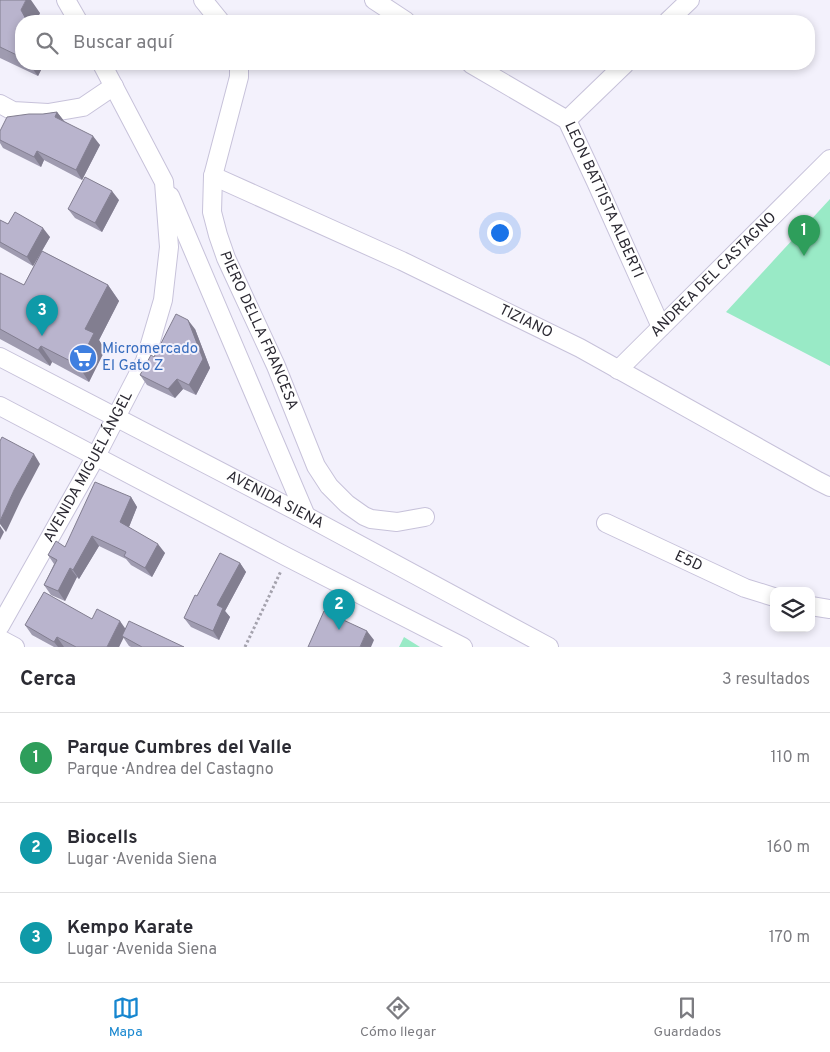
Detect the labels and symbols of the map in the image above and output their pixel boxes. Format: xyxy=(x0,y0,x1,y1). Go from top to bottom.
street label: LEON BATTISTA ALBERTI xyxy=(560,119,647,281)
street label: ANDREA DEL CASTAGNO xyxy=(647,208,781,341)
pin: 1 xyxy=(788,215,820,256)
your location xyxy=(487,220,513,246)
street label: PIERO DELLA FRANCESA xyxy=(215,249,302,413)
pin: 3 xyxy=(26,295,58,336)
street label: TIZIANO xyxy=(496,300,556,343)
place label: Micromercado El Gato Z xyxy=(102,340,198,376)
supermarket icon: Micromercado El Gato Z xyxy=(68,343,98,373)
street label: AVENIDA MIGUEL ÁNGEL xyxy=(40,388,137,546)
street label: AVENIDA SIENA xyxy=(223,467,327,533)
street label: E5D xyxy=(671,547,705,576)
pin: 2 xyxy=(323,589,355,630)

